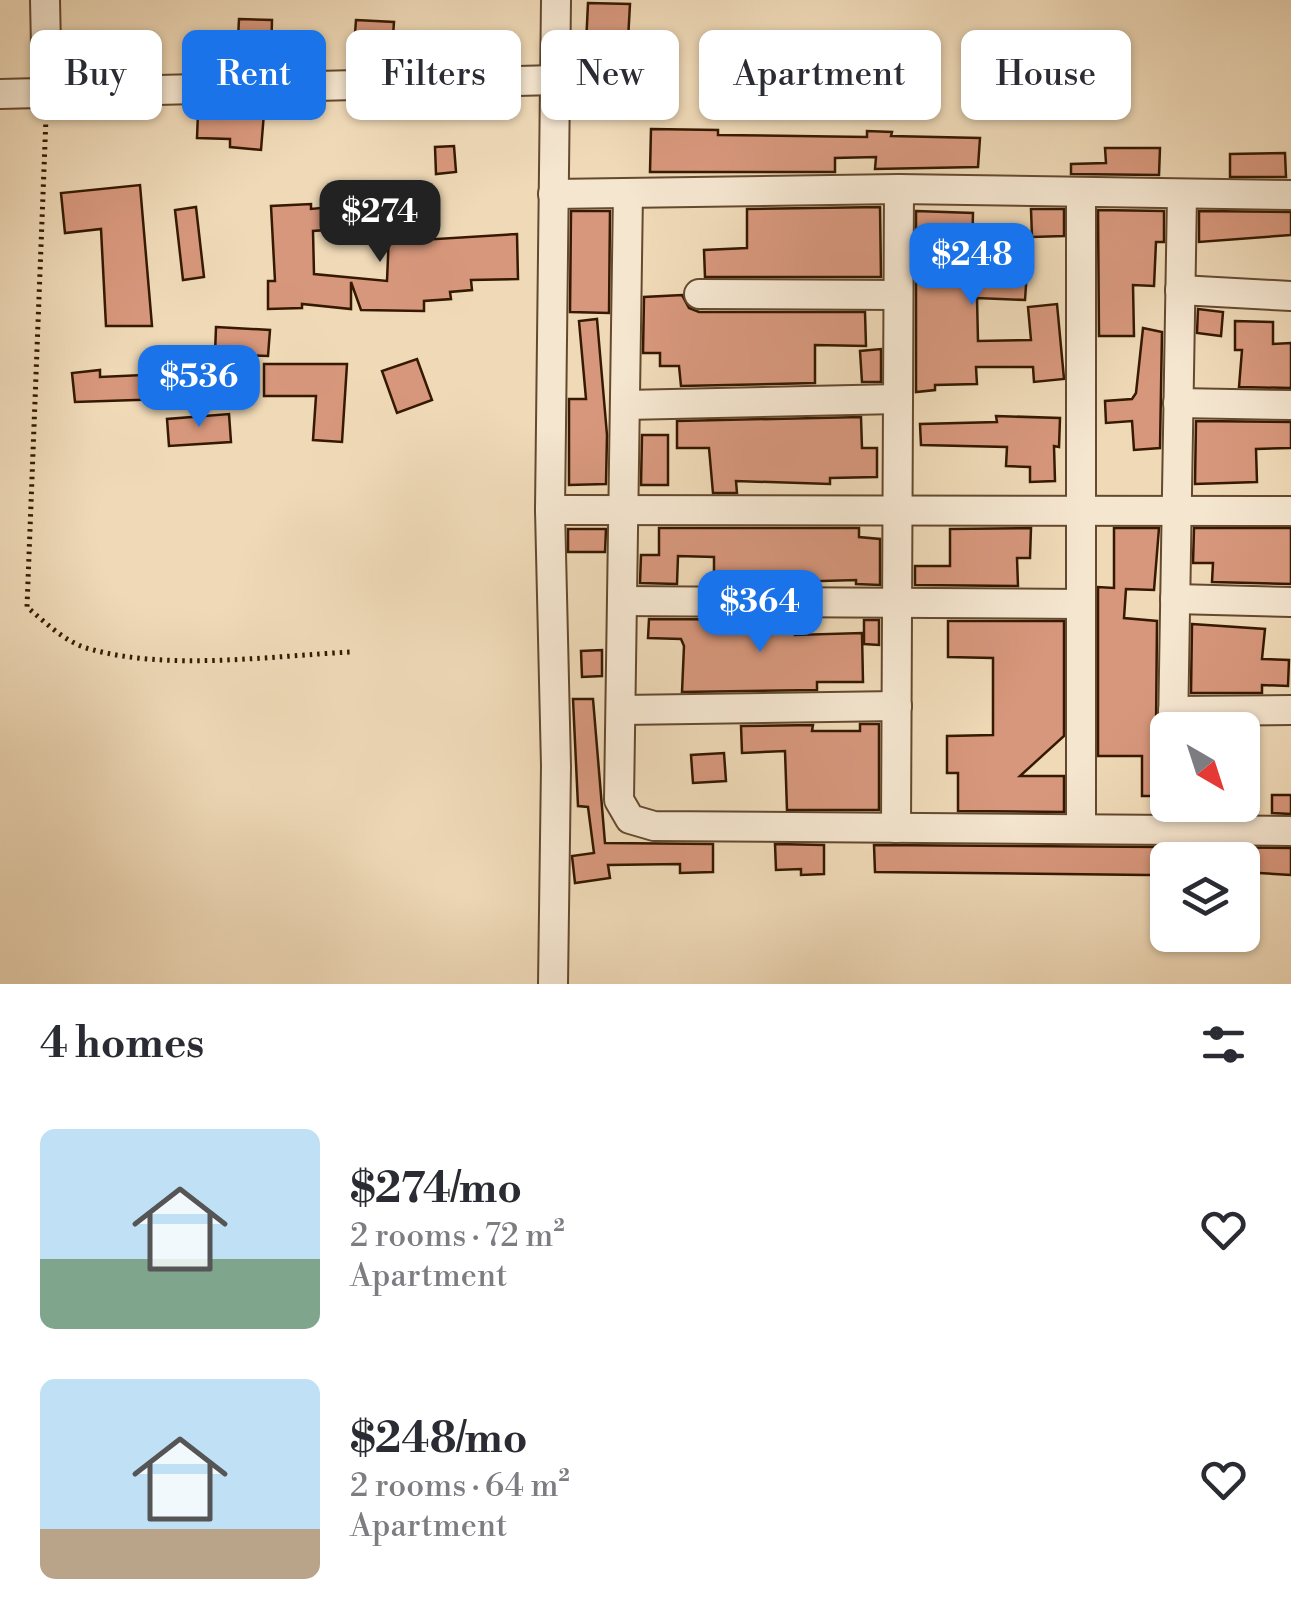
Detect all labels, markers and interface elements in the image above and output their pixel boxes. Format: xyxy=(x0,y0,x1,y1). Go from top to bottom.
chip: Buy xyxy=(30,30,162,120)
chip: Rent xyxy=(182,30,326,120)
chip: Filters xyxy=(346,30,521,120)
chip: New xyxy=(541,30,679,120)
chip: Apartment xyxy=(699,30,941,120)
chip: House xyxy=(961,30,1131,120)
pin: $274 xyxy=(321,180,439,265)
text: $274 xyxy=(341,192,419,232)
pin: $248 xyxy=(913,223,1031,308)
text: $248 xyxy=(931,235,1013,275)
pin: $536 xyxy=(140,345,258,430)
text: $536 xyxy=(160,357,238,397)
pin: $364 xyxy=(701,570,819,655)
text: $364 xyxy=(720,582,800,622)
north arrow xyxy=(1150,712,1260,822)
map controls xyxy=(1150,712,1260,952)
button: layers xyxy=(1150,842,1260,952)
icon: filters xyxy=(1196,1017,1251,1072)
text: 4 homes xyxy=(40,1018,204,1071)
text: $274/mo xyxy=(350,1163,522,1216)
icon: home xyxy=(120,1169,240,1289)
icon: heart xyxy=(1196,1202,1251,1257)
text: 2 rooms · 72 m² xyxy=(350,1216,565,1256)
text: Apartment xyxy=(350,1256,507,1296)
text: $248/mo xyxy=(350,1413,527,1466)
icon: home xyxy=(120,1419,240,1539)
icon: heart xyxy=(1196,1452,1251,1507)
text: 2 rooms · 64 m² xyxy=(350,1466,570,1506)
text: Apartment xyxy=(350,1506,507,1546)

